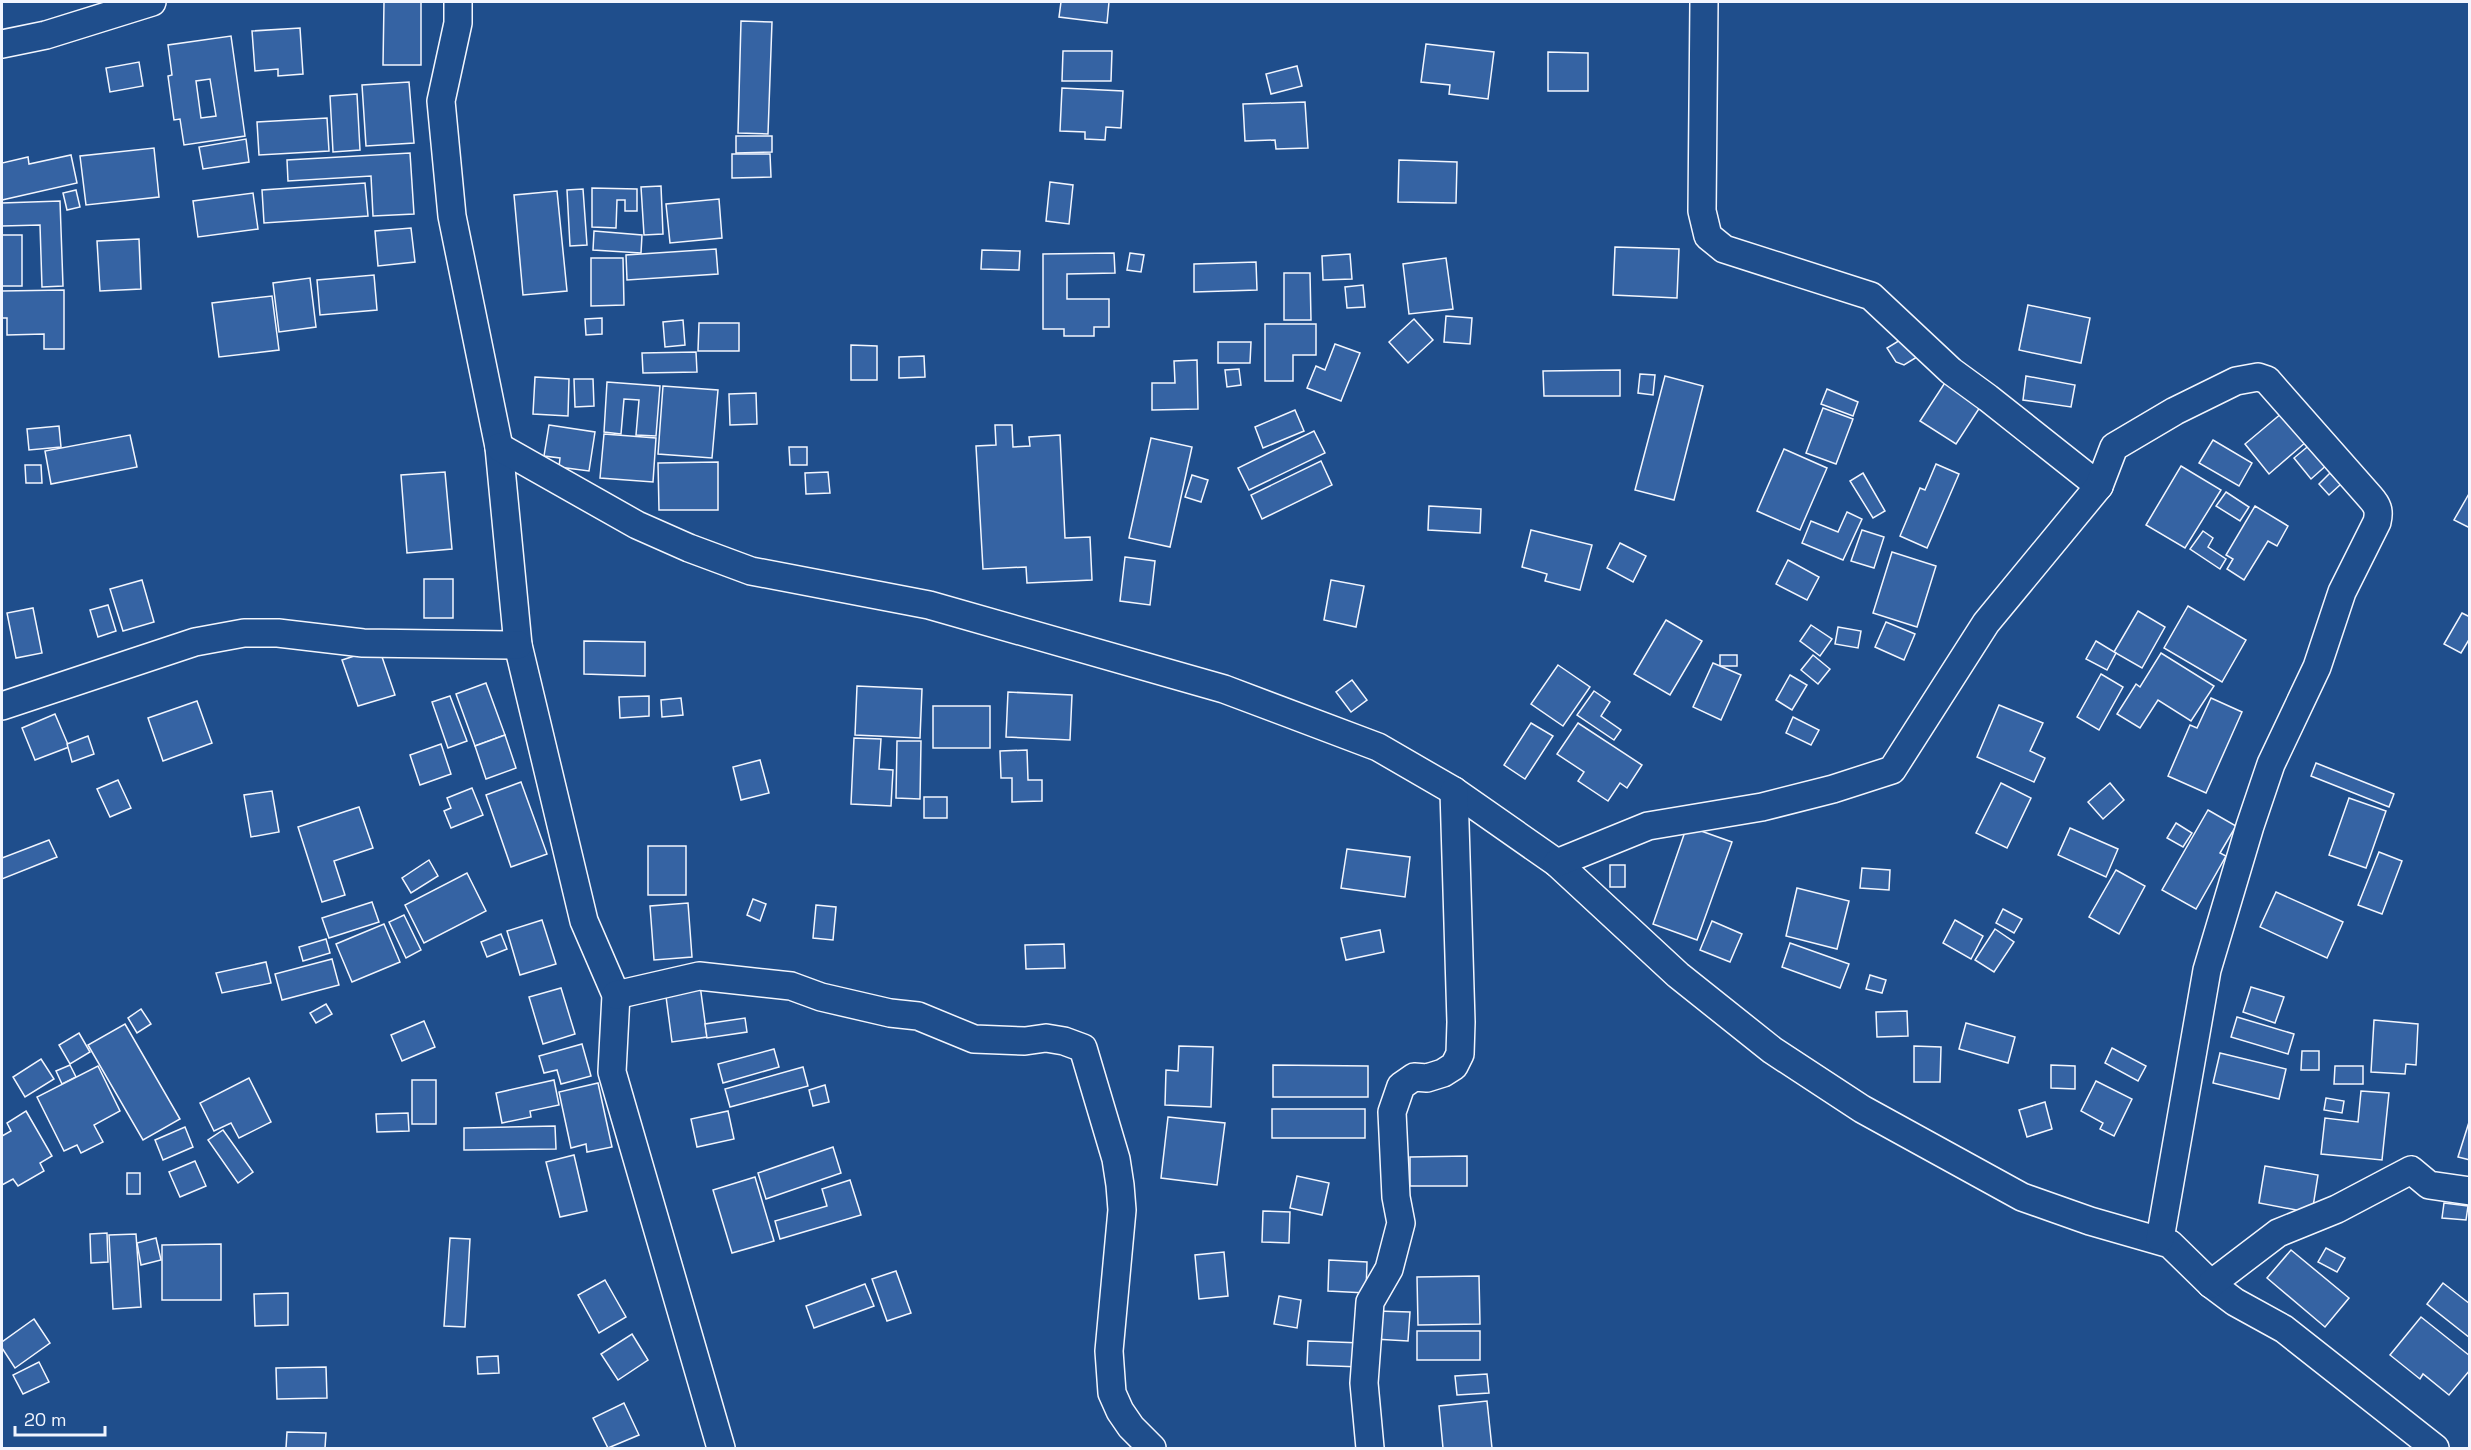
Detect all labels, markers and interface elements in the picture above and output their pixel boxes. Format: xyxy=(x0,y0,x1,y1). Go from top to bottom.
scale bar xyxy=(15,1399,105,1437)
text: 20 m xyxy=(24,1408,67,1431)

